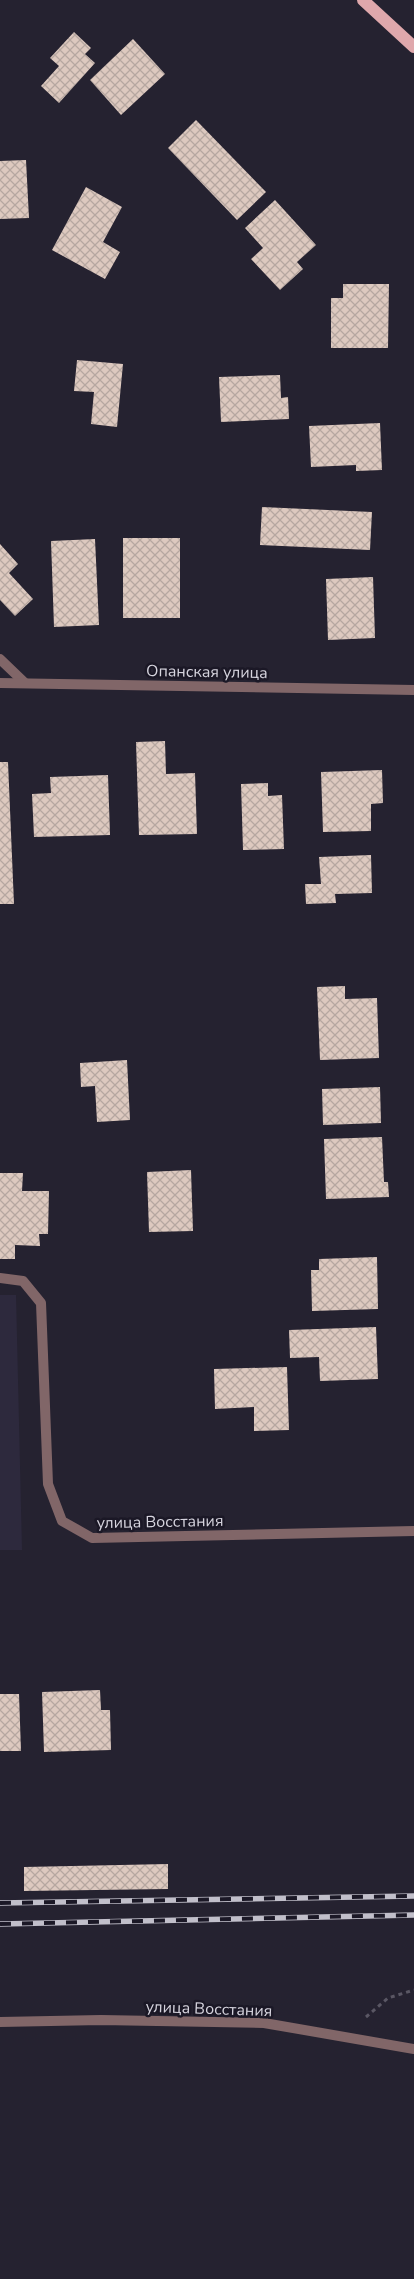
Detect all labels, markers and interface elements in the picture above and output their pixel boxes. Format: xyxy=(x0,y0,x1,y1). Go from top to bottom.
street label: Опанская улица xyxy=(146,660,268,684)
street label: улица Восстания xyxy=(96,1510,224,1534)
street label: улица Восстания xyxy=(145,1996,273,2022)

